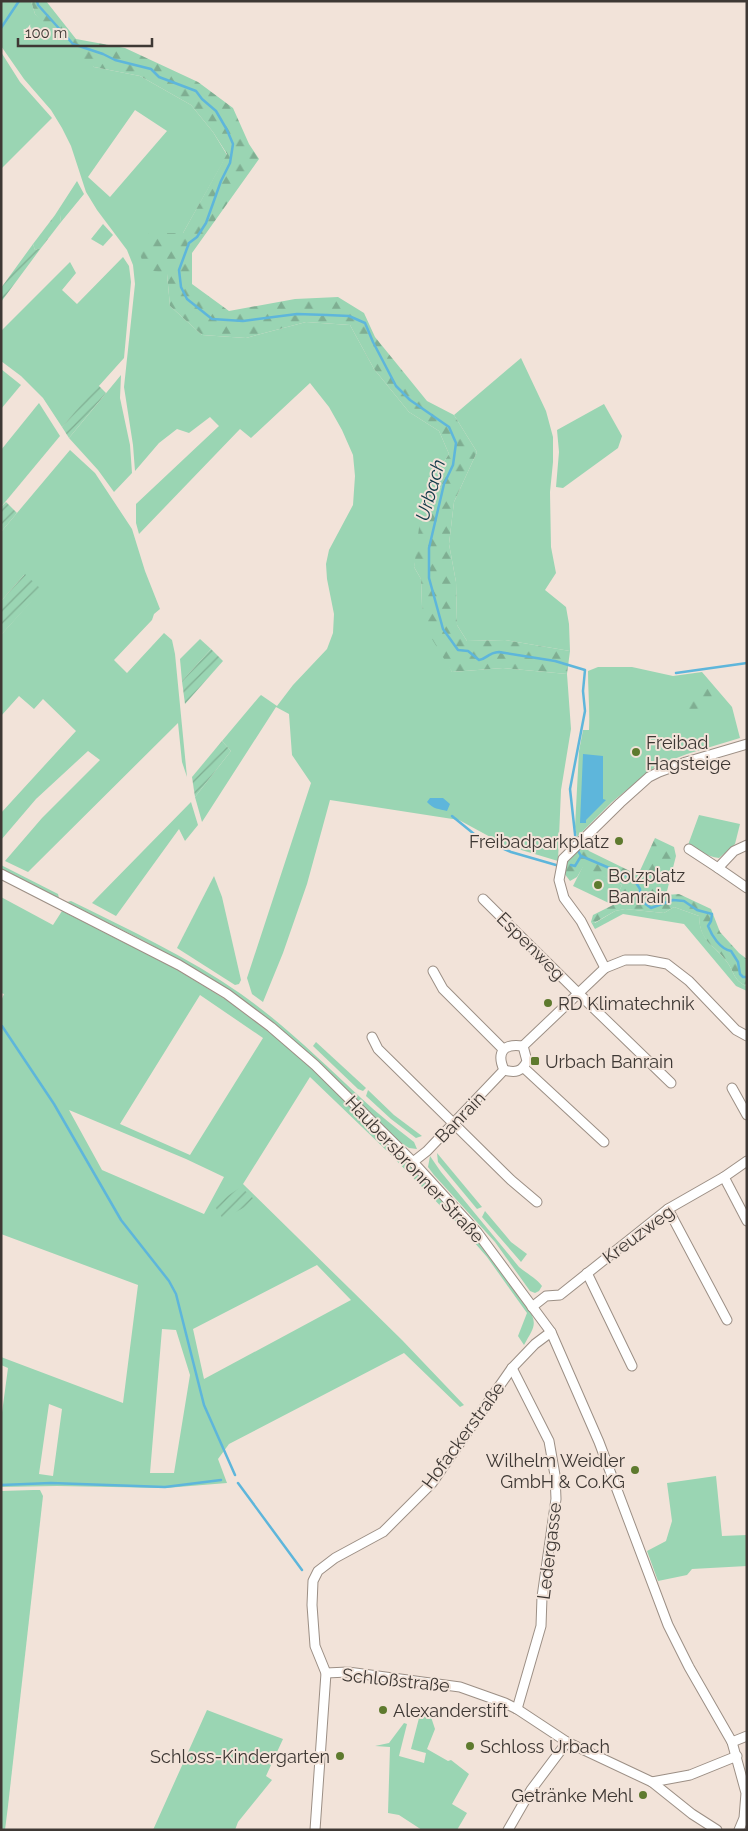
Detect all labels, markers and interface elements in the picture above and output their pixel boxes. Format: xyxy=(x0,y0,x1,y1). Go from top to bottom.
scale bar xyxy=(18,15,151,47)
text: 100 m xyxy=(25,24,67,42)
water label: Urbach xyxy=(411,457,449,523)
place label: Freibad Hagsteige xyxy=(646,732,731,774)
marker: Freibad Hagsteige xyxy=(630,746,642,758)
place label: Freibadparkplatz xyxy=(469,831,609,852)
marker: Freibadparkplatz xyxy=(613,835,625,847)
place label: Bolzplatz Banrain xyxy=(608,865,685,907)
marker: Bolzplatz Banrain xyxy=(592,879,604,891)
street label: Espenweg xyxy=(493,908,569,984)
place label: RD Klimatechnik xyxy=(558,993,695,1014)
marker: RD Klimatechnik xyxy=(542,997,554,1009)
place label: Urbach Banrain xyxy=(545,1051,674,1072)
marker: Urbach Banrain xyxy=(529,1055,541,1067)
street label: Banrain xyxy=(431,1087,489,1147)
street label: Haubersbronner Straße xyxy=(341,1091,489,1247)
street label: Kreuzweg xyxy=(598,1200,678,1268)
street label: Hofackerstraße xyxy=(417,1377,509,1492)
place label: Wilhelm Weidler GmbH & Co.KG xyxy=(486,1450,626,1492)
marker: Wilhelm Weidler GmbH & Co.KG xyxy=(629,1464,641,1476)
street label: Ledergasse xyxy=(533,1501,565,1601)
street label: Schloßstraße xyxy=(341,1664,451,1696)
place label: Alexanderstift xyxy=(393,1700,508,1721)
marker: Alexanderstift xyxy=(377,1704,389,1716)
place label: Schloss Urbach xyxy=(480,1736,610,1757)
marker: Schloss Urbach xyxy=(464,1740,476,1752)
place label: Schloss-Kindergarten xyxy=(150,1746,330,1767)
marker: Schloss-Kindergarten xyxy=(334,1750,346,1762)
place label: Getränke Mehl xyxy=(511,1785,633,1806)
marker: Getränke Mehl xyxy=(637,1789,649,1801)

